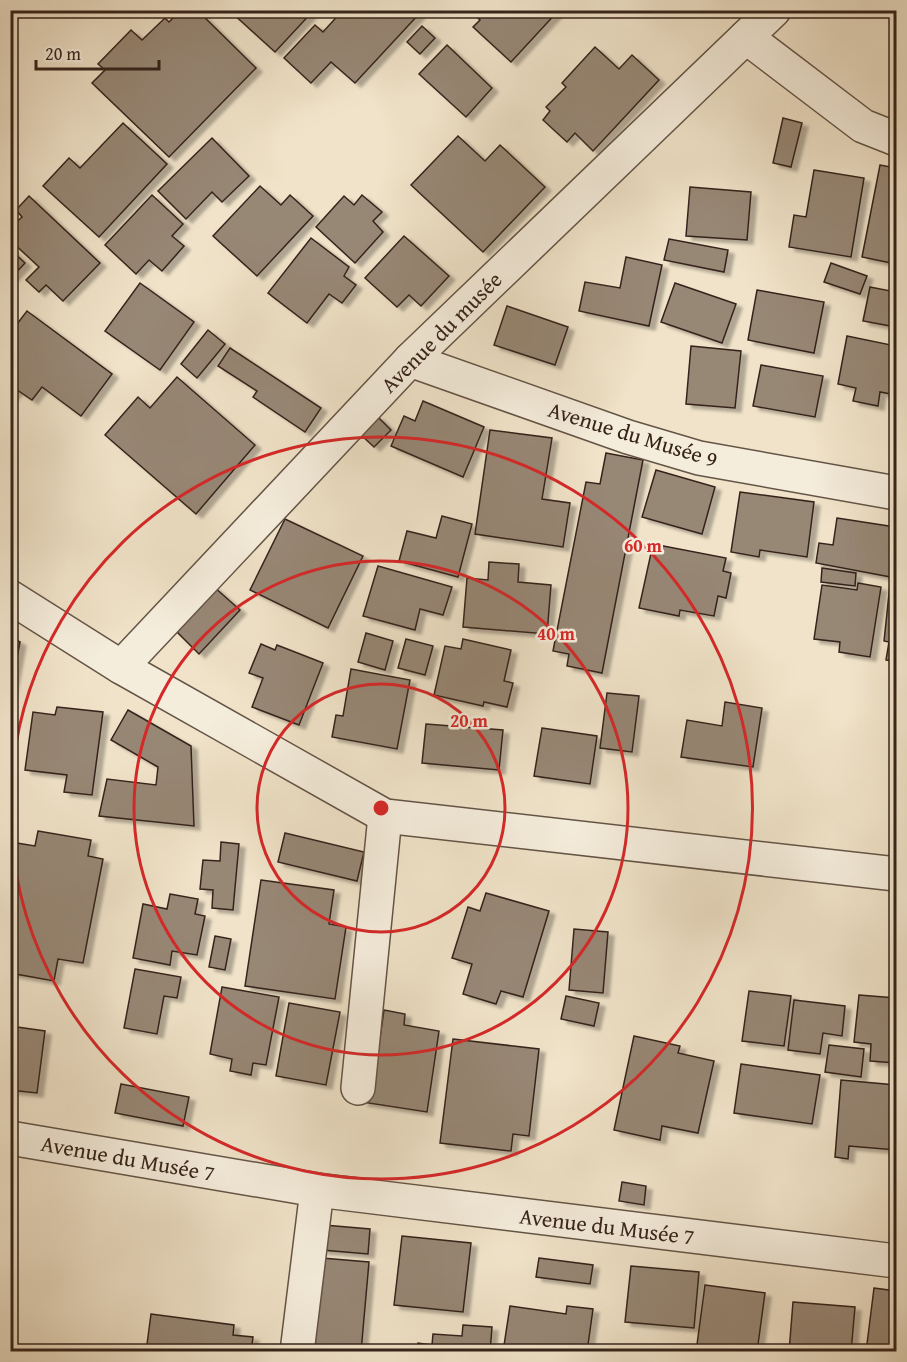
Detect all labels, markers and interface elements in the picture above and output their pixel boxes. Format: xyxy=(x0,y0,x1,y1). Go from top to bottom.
scale bar xyxy=(36,33,159,71)
text: 20 m xyxy=(45,40,81,67)
street label: Avenue du musée xyxy=(373,264,509,400)
street label: Avenue du Musée 9 xyxy=(544,393,722,475)
text: 60 m xyxy=(624,532,663,559)
text: 40 m xyxy=(537,620,576,647)
text: 20 m xyxy=(450,707,489,734)
centre of rings xyxy=(371,798,391,818)
street label: Avenue du Musée 7 xyxy=(39,1127,217,1189)
street label: Avenue du Musée 7 xyxy=(518,1199,696,1253)

